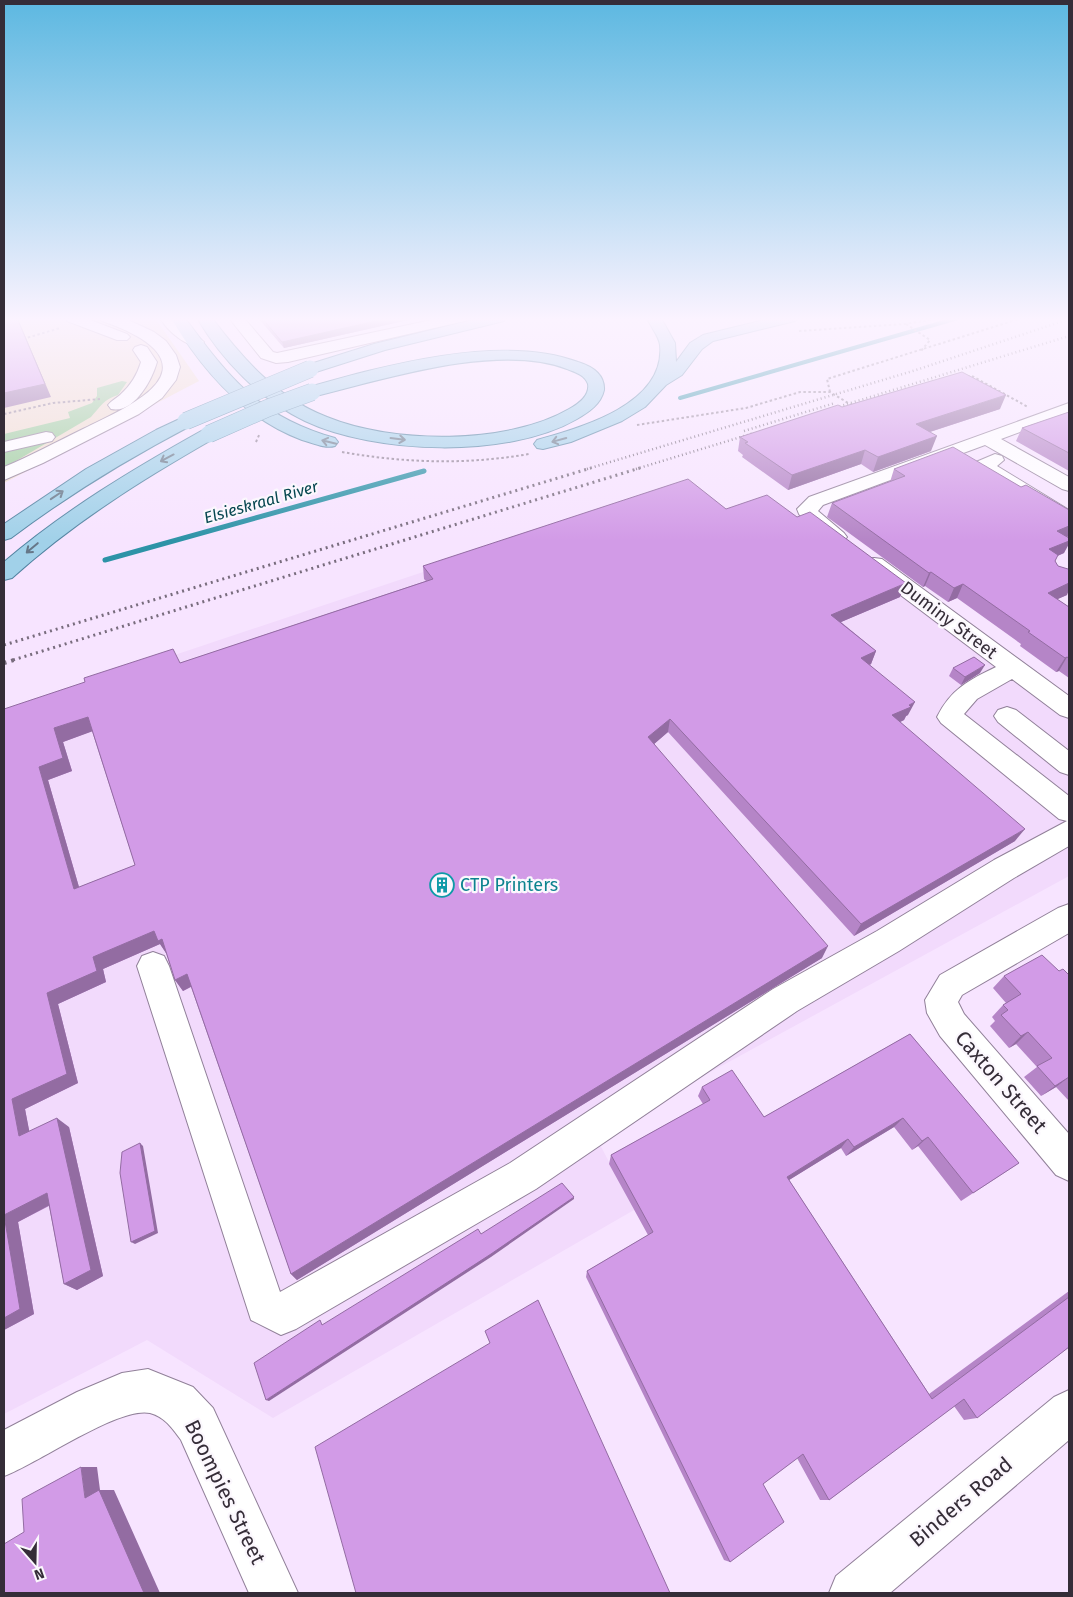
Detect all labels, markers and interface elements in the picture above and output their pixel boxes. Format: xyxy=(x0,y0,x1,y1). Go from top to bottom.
one-way arrow xyxy=(389,434,405,444)
one-way arrow xyxy=(552,436,568,445)
one-way arrow xyxy=(322,437,338,446)
one-way arrow xyxy=(159,453,174,463)
water label: Elsieskraal River xyxy=(202,476,321,527)
one-way arrow xyxy=(50,490,64,500)
one-way arrow xyxy=(26,543,39,554)
street label: Duminy Street xyxy=(896,576,1002,664)
building icon: CTP Printers xyxy=(429,872,455,898)
place label: CTP Printers xyxy=(460,874,558,896)
street label: Caxton Street xyxy=(949,1025,1053,1139)
street label: Boompies Street xyxy=(179,1416,271,1569)
street label: Binders Road xyxy=(904,1451,1018,1553)
north arrow xyxy=(10,1537,60,1587)
text: N xyxy=(32,1564,47,1583)

